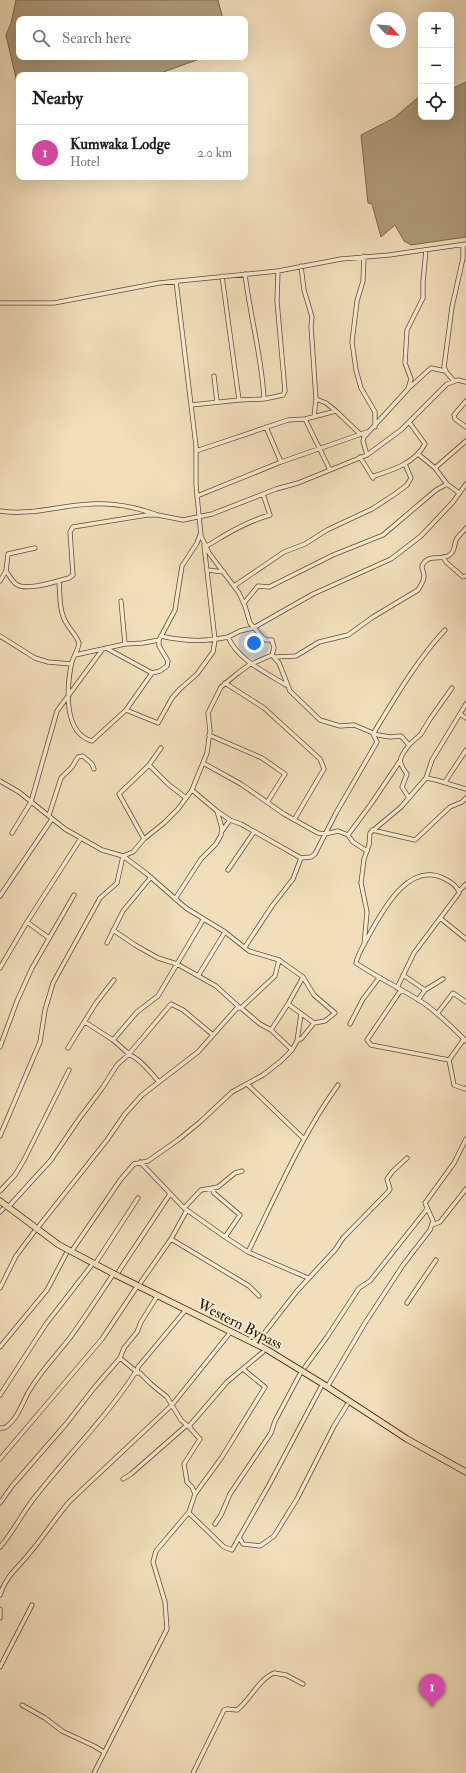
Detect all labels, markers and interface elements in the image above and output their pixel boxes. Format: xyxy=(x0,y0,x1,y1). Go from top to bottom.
north arrow xyxy=(370,12,406,48)
map controls xyxy=(418,12,454,120)
button: + xyxy=(418,12,454,48)
search box xyxy=(16,16,248,60)
icon: search xyxy=(30,27,52,49)
text: Search here xyxy=(62,29,131,48)
button: − xyxy=(418,48,454,84)
button: locate xyxy=(418,84,454,120)
text: Nearby xyxy=(32,88,83,109)
text: Kumwaka Lodge xyxy=(70,135,170,154)
text: 1 xyxy=(43,145,47,161)
text: 2.0 km xyxy=(197,145,232,161)
text: Hotel xyxy=(70,154,100,170)
your location xyxy=(244,633,264,653)
street label: Western Bypass xyxy=(193,1294,286,1355)
pin: 1 xyxy=(419,1674,445,1707)

